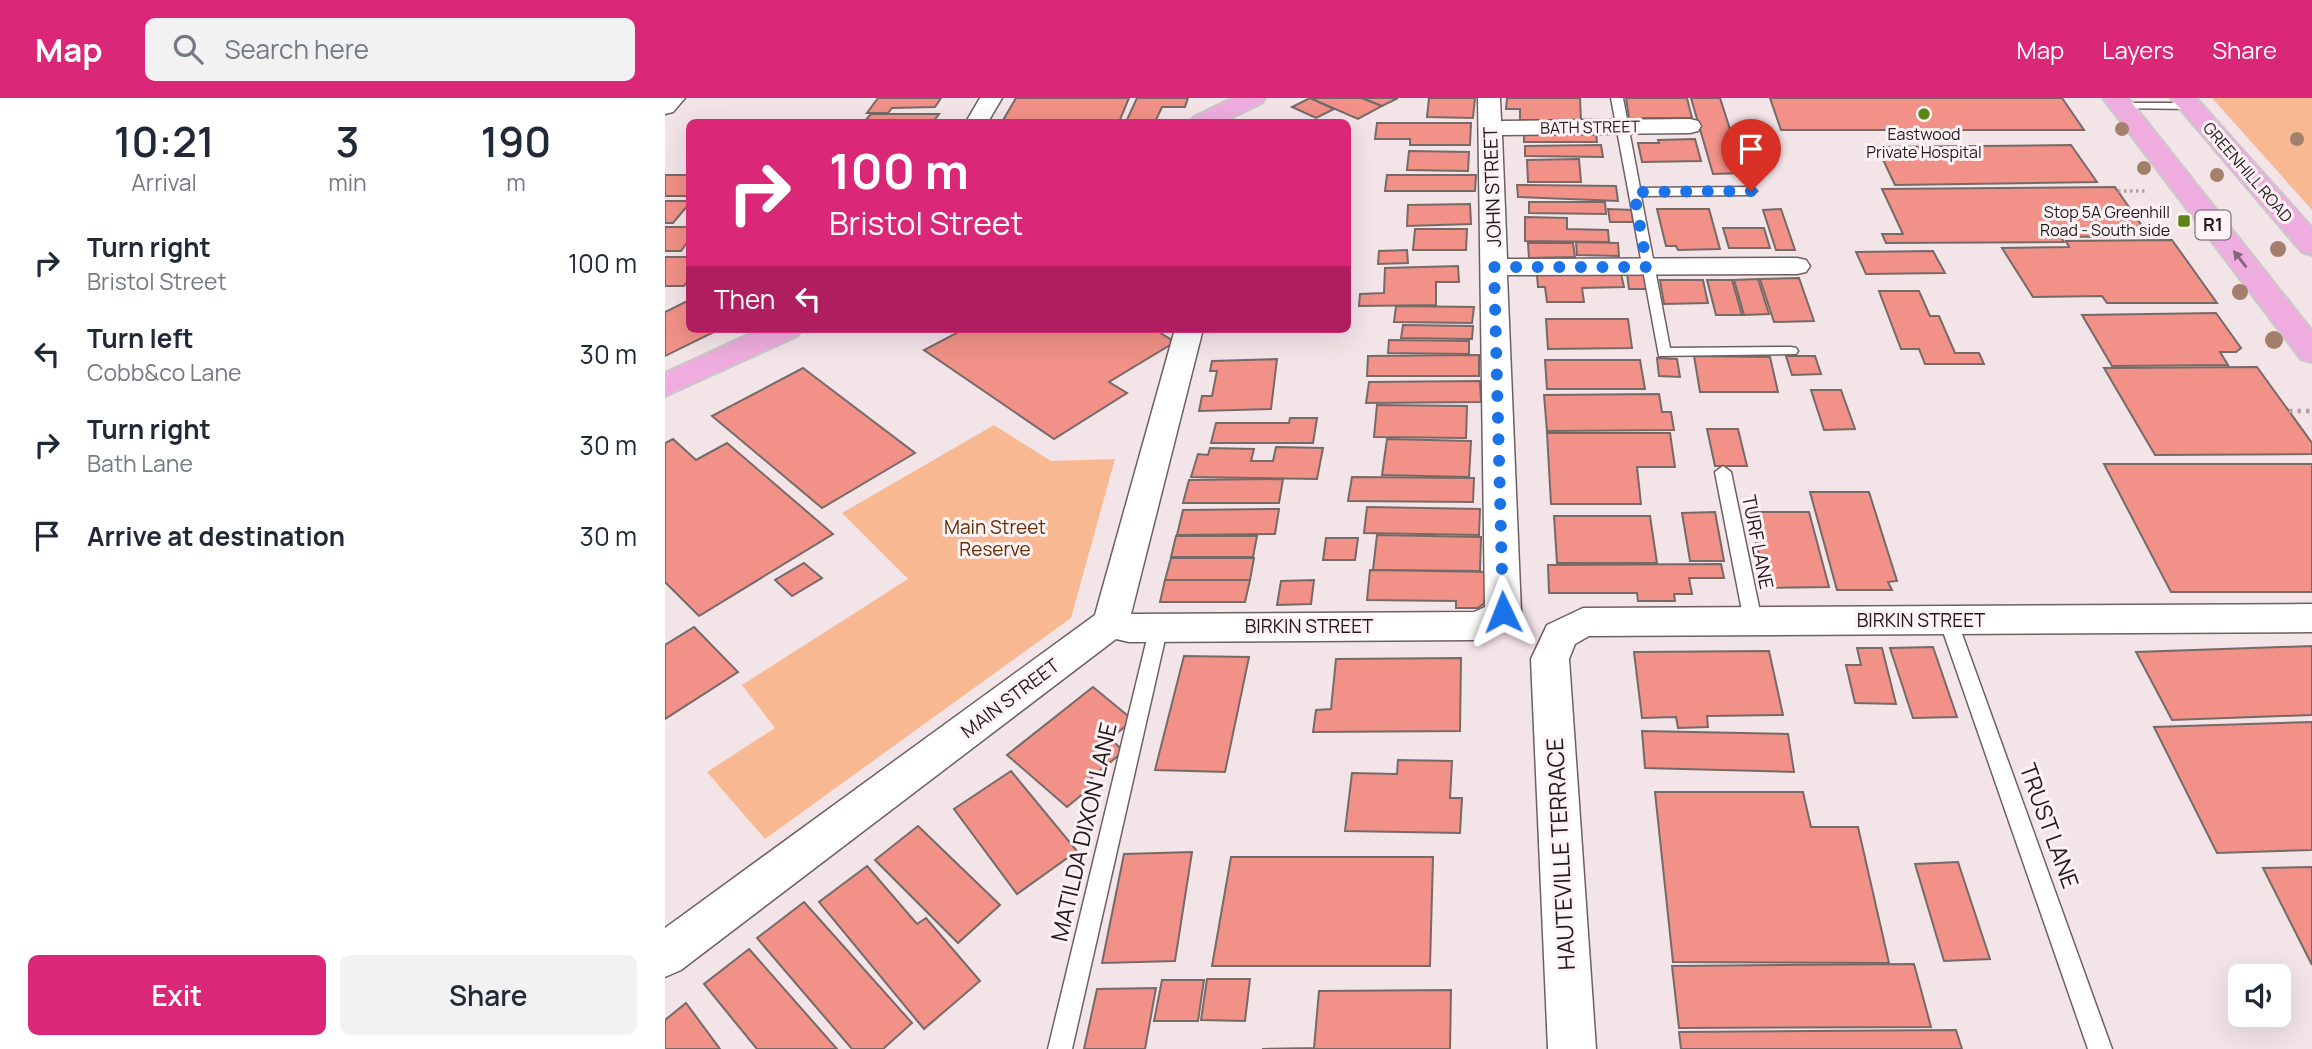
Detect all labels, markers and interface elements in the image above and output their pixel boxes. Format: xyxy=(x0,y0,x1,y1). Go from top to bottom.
search box xyxy=(145,18,635,81)
text: Map xyxy=(35,27,103,72)
icon: search xyxy=(169,30,207,68)
text: Search here xyxy=(225,31,369,67)
text: Map xyxy=(2017,33,2064,66)
text: Layers xyxy=(2102,33,2174,66)
text: Share xyxy=(2212,33,2277,66)
marker: Eastwood Private Hospital xyxy=(1916,106,1932,122)
text: 10:21 xyxy=(114,112,215,170)
text: 3 xyxy=(336,112,360,170)
text: 190 xyxy=(481,112,551,170)
street label: BATH STREET xyxy=(1540,115,1641,139)
street label: GREENHILL ROAD xyxy=(2198,117,2298,227)
pin xyxy=(1721,119,1781,191)
place label: Eastwood Private Hospital xyxy=(1866,123,1982,163)
street label: JOHN STREET xyxy=(1477,126,1507,248)
icon: arrive xyxy=(1732,130,1770,168)
text: 100 m xyxy=(829,137,969,204)
icon: right xyxy=(714,147,805,238)
text: Arrival xyxy=(131,166,197,198)
text: min xyxy=(328,166,367,198)
text: m xyxy=(506,166,526,198)
text: Bristol Street xyxy=(829,201,1023,245)
place label: Stop 5A Greenhill Road - South side xyxy=(2040,201,2170,241)
road number: R1 xyxy=(2195,210,2231,240)
marker: Stop 5A Greenhill Road - South side xyxy=(2176,213,2192,229)
text: Turn right xyxy=(87,229,211,265)
icon: right xyxy=(28,244,66,282)
text: 100 m xyxy=(568,245,637,281)
one-way arrow xyxy=(2233,251,2248,268)
text: Bristol Street xyxy=(87,265,227,297)
icon: left xyxy=(789,280,827,318)
text: Then xyxy=(714,281,775,317)
text: Turn left xyxy=(87,320,194,356)
icon: left xyxy=(28,335,66,373)
text: 30 m xyxy=(580,336,637,372)
text: Cobb&co Lane xyxy=(87,356,241,388)
text: Turn right xyxy=(87,411,211,447)
icon: right xyxy=(28,426,66,464)
text: 30 m xyxy=(580,427,637,463)
text: Bath Lane xyxy=(87,447,193,479)
street label: TURF LANE xyxy=(1736,493,1780,591)
park label: Main Street Reserve xyxy=(944,514,1046,562)
icon: arrive xyxy=(28,517,66,555)
text: Arrive at destination xyxy=(87,518,345,554)
text: 30 m xyxy=(580,518,637,554)
position arrow xyxy=(1466,575,1540,649)
street label: BIRKIN STREET xyxy=(1857,607,1986,633)
street label: BIRKIN STREET xyxy=(1245,613,1374,639)
street label: MAIN STREET xyxy=(955,652,1065,744)
street label: MATILDA DIXON LANE xyxy=(1042,719,1124,944)
street label: HAUTEVILLE TERRACE xyxy=(1538,737,1582,971)
street label: TRUST LANE xyxy=(2013,759,2087,893)
button: Exit xyxy=(28,955,326,1035)
button: Share xyxy=(340,955,637,1035)
map controls xyxy=(2228,964,2291,1027)
button: sound xyxy=(2228,964,2291,1027)

